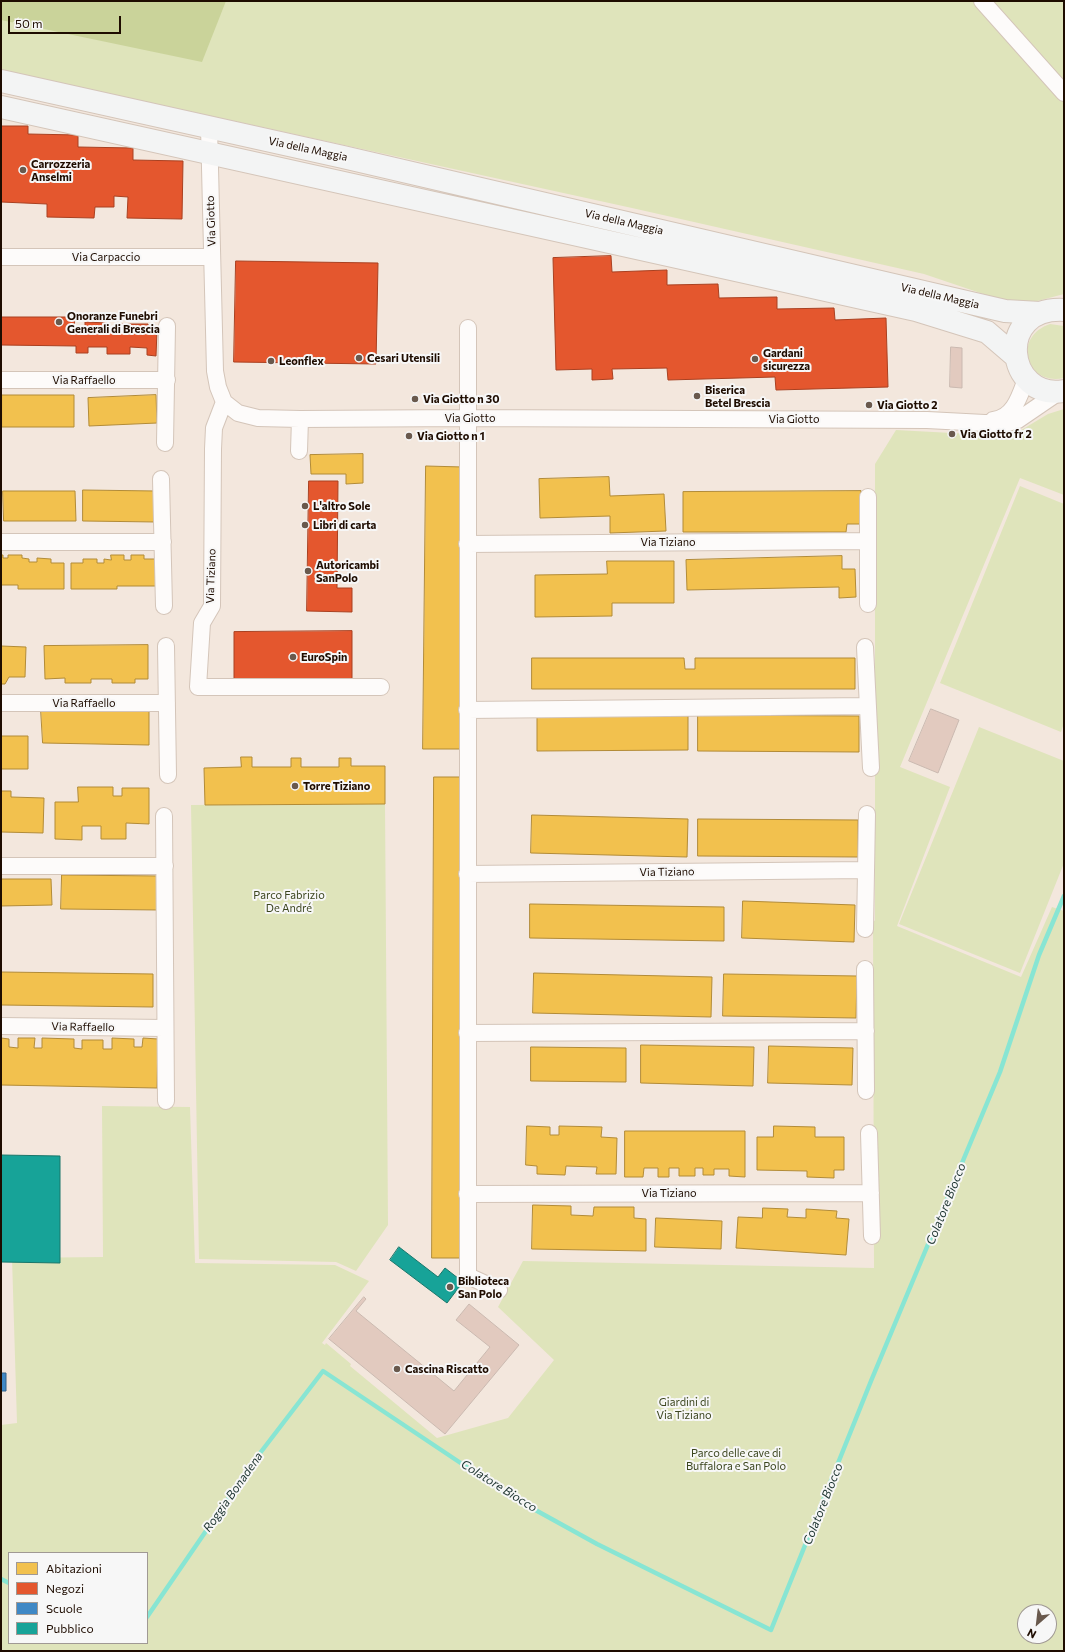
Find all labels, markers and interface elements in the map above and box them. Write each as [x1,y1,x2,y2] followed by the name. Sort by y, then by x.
[10,8,123,34] scale bar
[15,16,43,30] text: 50 m
[267,134,349,164] street label: Via della Maggia
[31,157,90,183] place label: Carrozzeria Anselmi
[18,165,28,175] marker: Carrozzeria Anselmi
[204,195,218,247] street label: Via Giotto
[583,207,665,237] street label: Via della Maggia
[72,250,140,264] street label: Via Carpaccio
[899,281,981,311] street label: Via della Maggia
[67,309,160,335] place label: Onoranze Funebri Generali di Brescia
[54,317,64,327] marker: Onoranze Funebri Generali di Brescia
[763,346,810,372] place label: Gardani sicurezza
[367,351,440,365] place label: Cesari Utensili
[354,353,364,363] marker: Cesari Utensili
[279,354,324,368] place label: Leonflex
[750,354,760,364] marker: Gardani sicurezza
[266,356,276,366] marker: Leonflex
[52,373,116,387] street label: Via Raffaello
[705,383,770,409] place label: Biserica Betel Brescia
[692,391,702,401] marker: Biserica Betel Brescia
[423,392,499,406] place label: Via Giotto n 30
[410,394,420,404] marker: Via Giotto n 30
[877,398,938,412] place label: Via Giotto 2
[864,400,874,410] marker: Via Giotto 2
[444,411,496,425] street label: Via Giotto
[768,412,820,426] street label: Via Giotto
[960,427,1032,441] place label: Via Giotto fr 2
[417,429,485,443] place label: Via Giotto n 1
[947,429,957,439] marker: Via Giotto fr 2
[404,431,414,441] marker: Via Giotto n 1
[313,499,370,513] place label: L'altro Sole
[300,501,310,511] marker: L'altro Sole
[313,518,376,532] place label: Libri di carta
[300,520,310,530] marker: Libri di carta
[640,535,696,549] street label: Via Tiziano
[203,548,219,604] street label: Via Tiziano
[316,558,379,584] place label: Autoricambi SanPolo
[303,566,313,576] marker: Autoricambi SanPolo
[301,650,347,664] place label: EuroSpin
[288,652,298,662] marker: EuroSpin
[52,696,116,710] street label: Via Raffaello
[303,779,370,793] place label: Torre Tiziano
[290,781,300,791] marker: Torre Tiziano
[639,865,695,879] street label: Via Tiziano
[253,888,325,914] park label: Parco Fabrizio De André
[51,1020,115,1034] street label: Via Raffaello
[923,1161,969,1247] water label: Colatore Biocco
[641,1186,697,1200] street label: Via Tiziano
[458,1274,509,1300] place label: Biblioteca San Polo
[445,1282,455,1292] marker: Biblioteca San Polo
[405,1362,489,1376] place label: Cascina Riscatto
[392,1364,402,1374] marker: Cascina Riscatto
[656,1395,712,1421] park label: Giardini di Via Tiziano
[686,1446,786,1472] park label: Parco delle cave di Buffalora e San Polo
[200,1449,266,1535] water label: Roggia Bonadena
[458,1457,540,1515] water label: Colatore Biocco
[800,1461,846,1547] water label: Colatore Biocco
[8,1552,148,1644] legend
[46,1561,102,1575] text: Abitazioni
[46,1581,84,1595] text: Negozi
[46,1601,82,1615] text: Scuole
[1017,1604,1057,1644] north arrow
[46,1621,94,1635] text: Pubblico
[1025,1626,1038,1642] text: N

